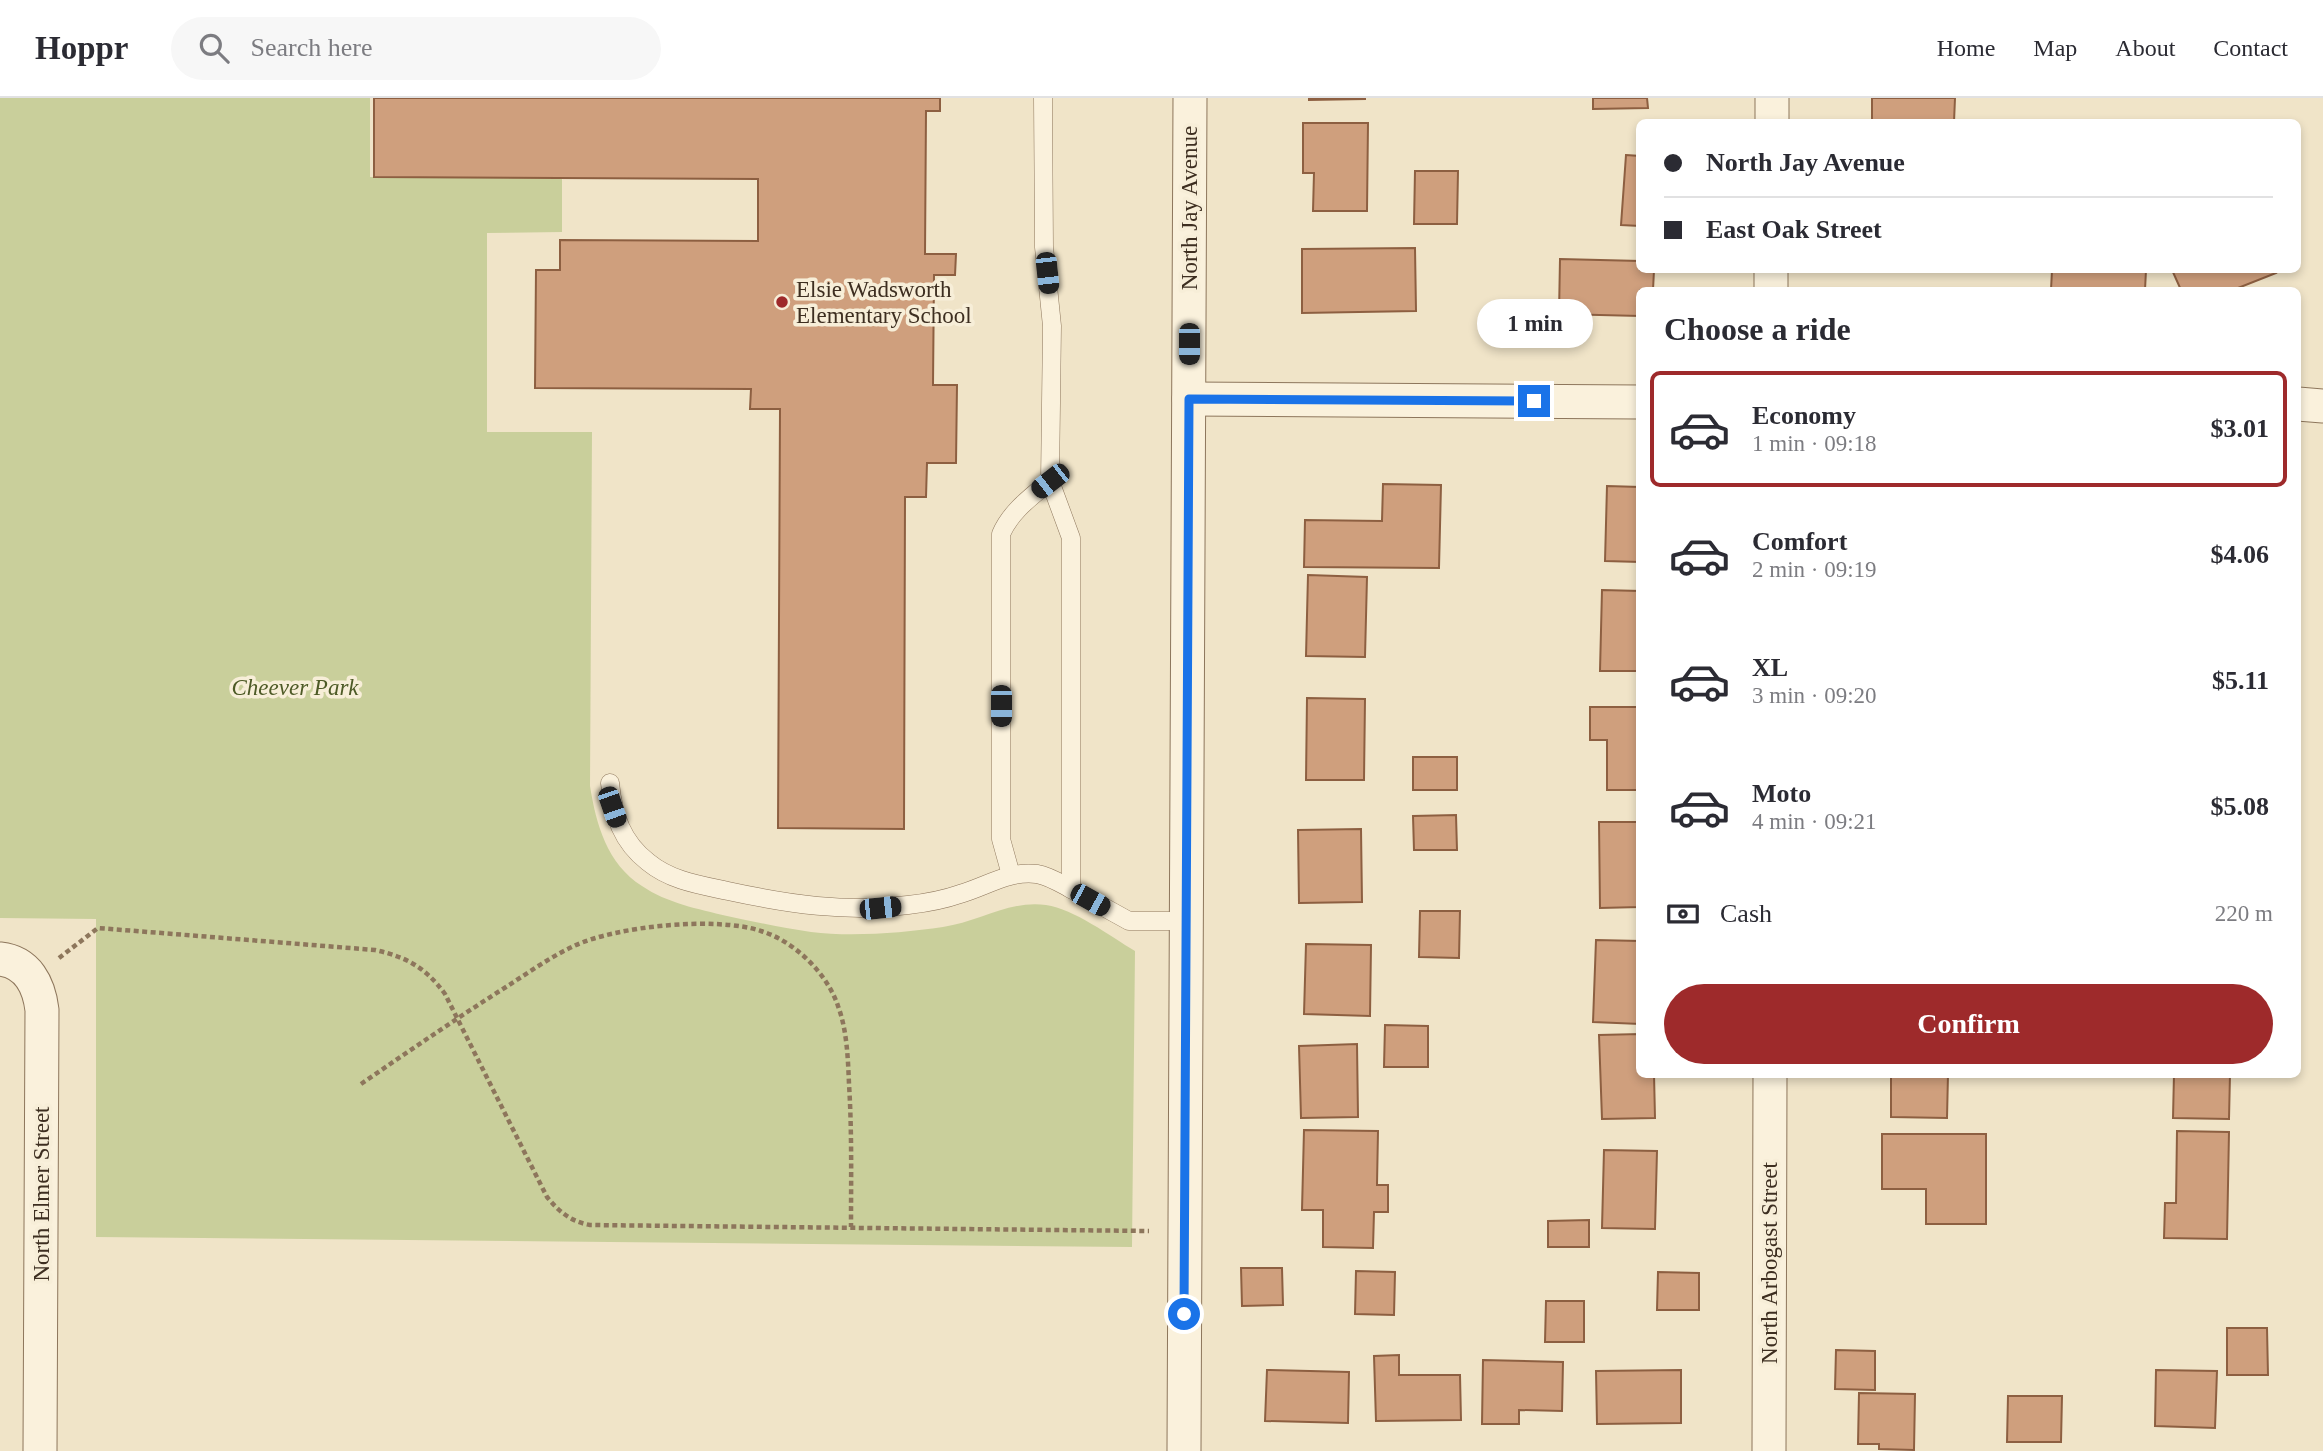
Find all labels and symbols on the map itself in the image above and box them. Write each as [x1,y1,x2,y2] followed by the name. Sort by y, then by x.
[1177,126,1202,290] street label: North Jay Avenue
[1035,251,1060,295] car
[796,277,972,328] place label: Elsie Wadsworth Elementary School
[774,294,790,310] marker: Elsie Wadsworth Elementary School
[1476,300,1592,348] callout: 1 min
[1179,323,1200,365] car
[1518,385,1550,417] route end
[1027,460,1074,502] car
[231,675,359,700] park label: Cheever Park
[991,685,1012,727] car
[596,784,629,830] car
[1067,881,1114,919] car
[859,895,902,921] car
[29,1106,54,1282] street label: North Elmer Street
[1757,1161,1782,1364] street label: North Arbogast Street
[1168,1298,1200,1330] route start

